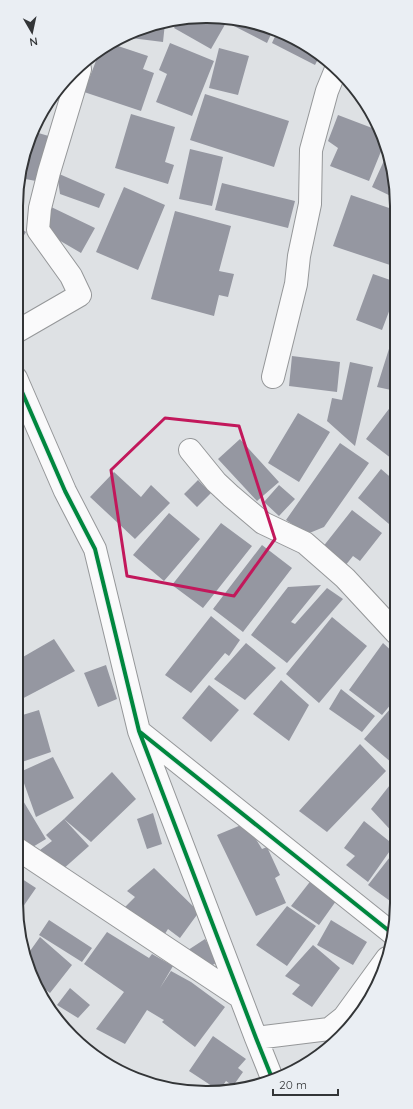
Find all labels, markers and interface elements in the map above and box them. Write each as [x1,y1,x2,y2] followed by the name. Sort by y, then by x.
[12,12,52,52] north arrow
[28,34,39,49] text: N
[273,1071,338,1097] scale bar
[279,1077,307,1092] text: 20 m

